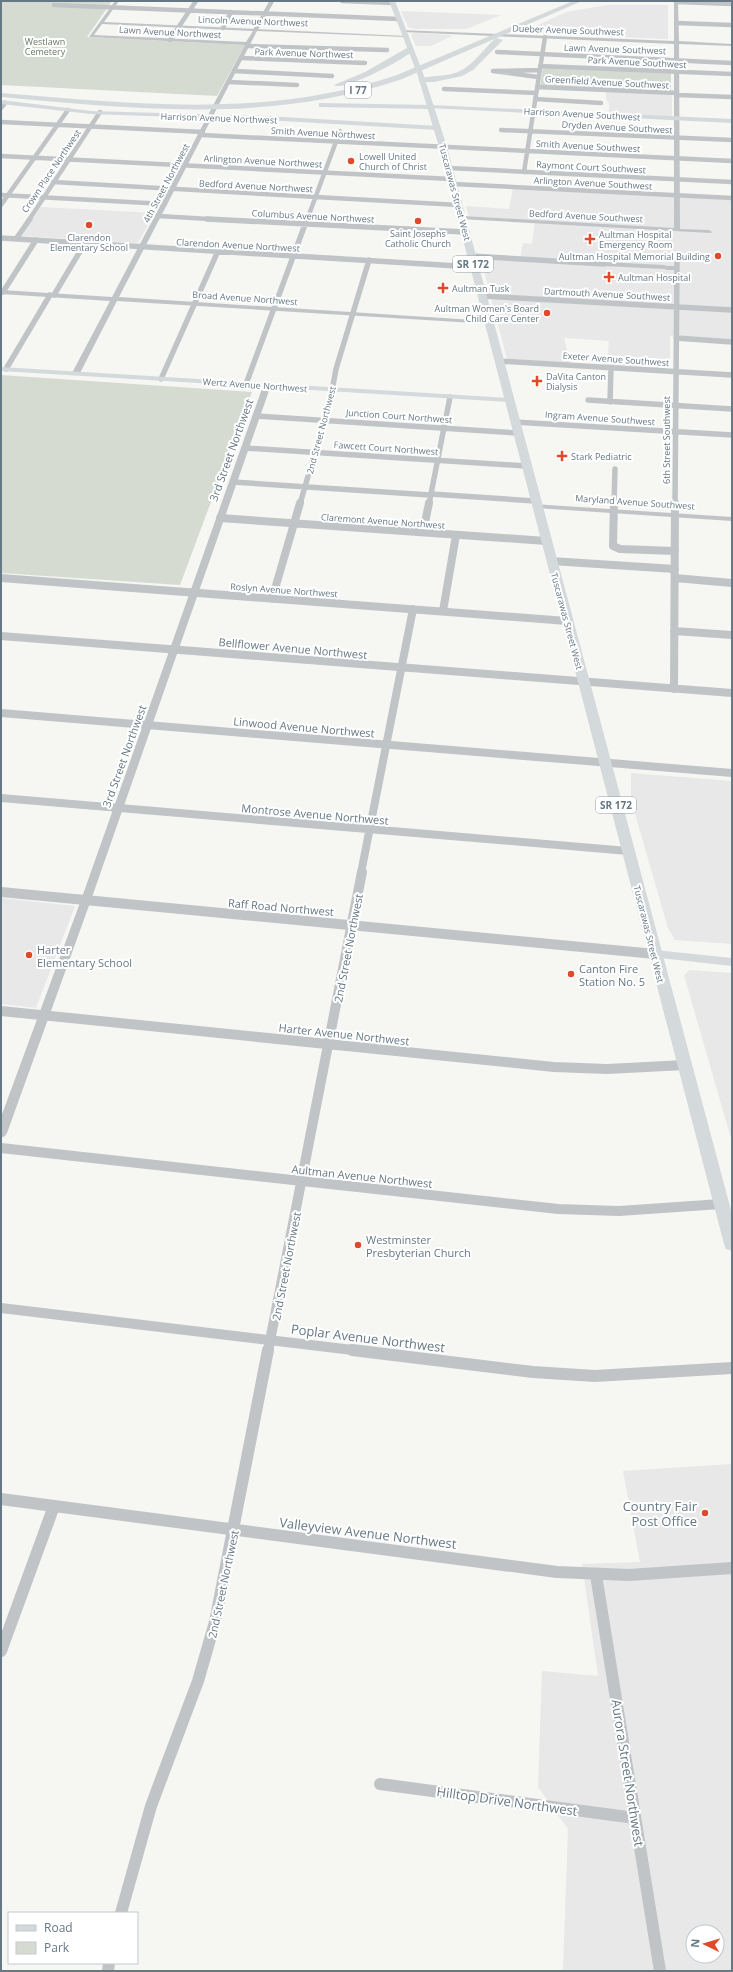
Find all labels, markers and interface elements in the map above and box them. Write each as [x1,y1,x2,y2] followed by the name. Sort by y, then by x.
[198,13,308,29] street label: Lincoln Avenue Northwest
[512,22,624,38] street label: Dueber Avenue Southwest
[119,23,221,41] street label: Lawn Avenue Northwest
[25,35,66,58] park label: Westlawn Cemetery
[564,41,666,57] street label: Lawn Avenue Southwest
[254,45,354,61] street label: Park Avenue Northwest
[587,53,687,71] street label: Park Avenue Southwest
[545,72,669,92] street label: Greenfield Avenue Southwest
[345,82,371,98] road number: I 77
[523,104,641,124] street label: Harrison Avenue Southwest
[160,109,278,127] street label: Harrison Avenue Northwest
[561,118,673,136] street label: Dryden Avenue Southwest
[271,124,375,142] street label: Smith Avenue Northwest
[18,127,84,215] street label: Crown Place Northwest
[536,137,640,155] street label: Smith Avenue Southwest
[140,141,192,225] street label: 4th Street Northwest
[436,142,474,242] street label: Tuscarawas Street West
[359,150,427,173] place label: Lowell United Church of Christ
[203,151,323,171] street label: Arlington Avenue Northwest
[346,156,356,166] marker: Lowell United Church of Christ
[536,158,646,176] street label: Raymont Court Southwest
[533,173,653,193] street label: Arlington Avenue Southwest
[199,177,313,195] street label: Bedford Avenue Northwest
[251,206,375,226] street label: Columbus Avenue Northwest
[529,207,643,225] street label: Bedford Avenue Southwest
[413,216,423,226] marker: Saint Josephs Catholic Church
[84,220,94,230] marker: Clarendon Elementary School
[385,227,451,250] place label: Saint Josephs Catholic Church
[599,228,672,251] place label: Aultman Hospital Emergency Room
[50,231,128,254] place label: Clarendon Elementary School
[584,233,596,245] marker: Aultman Hospital Emergency Room
[176,235,300,255] street label: Clarendon Avenue Northwest
[559,250,710,263] place label: Aultman Hospital Memorial Building
[713,251,723,261] marker: Aultman Hospital Memorial Building
[453,256,493,272] road number: SR 172
[603,271,615,283] marker: Aultman Hospital
[618,271,690,284] place label: Aultman Hospital
[437,282,449,294] marker: Aultman Tusk
[452,282,510,295] place label: Aultman Tusk
[543,284,671,304] street label: Dartmouth Avenue Southwest
[192,288,298,308] street label: Broad Avenue Northwest
[434,302,539,325] place label: Aultman Women's Board Child Care Center
[542,308,552,318] marker: Aultman Women's Board Child Care Center
[562,349,670,369] street label: Exeter Avenue Southwest
[546,370,606,393] place label: DaVita Canton Dialysis
[202,375,308,395] street label: Wertz Avenue Northwest
[531,375,543,387] marker: DaVita Canton Dialysis
[303,385,339,475] street label: 2nd Street Northwest
[660,396,673,484] street label: 6th Street Southwest
[206,397,257,503] street label: 3rd Street Northwest
[344,406,453,426] street label: Junction Court Northwest
[545,408,655,428] street label: Ingram Avenue Southwest
[333,438,439,458] street label: Fawcett Court Northwest
[556,450,568,462] marker: Stark Pediatric
[571,450,632,463] place label: Stark Pediatric
[575,491,695,513] street label: Maryland Avenue Southwest
[321,510,445,532] street label: Claremont Avenue Northwest
[548,571,586,671] street label: Tuscarawas Street West
[230,580,338,600] street label: Roslyn Avenue Northwest
[218,634,368,662] street label: Bellflower Avenue Northwest
[99,703,150,809] street label: 3rd Street Northwest
[233,713,375,741] street label: Linwood Avenue Northwest
[596,797,636,813] road number: SR 172
[241,800,389,828] street label: Montrose Avenue Northwest
[631,884,667,984] street label: Tuscarawas Street West
[330,892,366,1003] street label: 2nd Street Northwest
[227,895,335,919] street label: Raff Road Northwest
[37,942,132,970] place label: Harter Elementary School
[24,950,34,960] marker: Harter Elementary School
[579,961,645,989] place label: Canton Fire Station No. 5
[566,969,576,979] marker: Canton Fire Station No. 5
[278,1020,410,1048] street label: Harter Avenue Northwest
[291,1161,433,1191] street label: Aultman Avenue Northwest
[268,1210,304,1321] street label: 2nd Street Northwest
[366,1232,471,1260] place label: Westminster Presbyterian Church
[353,1240,363,1250] marker: Westminster Presbyterian Church
[290,1320,446,1356] street label: Poplar Avenue Northwest
[623,1497,698,1530] place label: Country Fair Post Office
[700,1508,710,1518] marker: Country Fair Post Office
[278,1513,458,1553] street label: Valleyview Avenue Northwest
[204,1529,242,1639] street label: 2nd Street Northwest
[607,1698,649,1848] street label: Aurora Street Northwest
[435,1782,579,1820] street label: Hilltop Drive Northwest
[8,1912,138,1964] legend
[44,1919,73,1936] text: Road
[685,1924,725,1964] north arrow
[687,1938,702,1948] text: N
[44,1939,70,1956] text: Park

